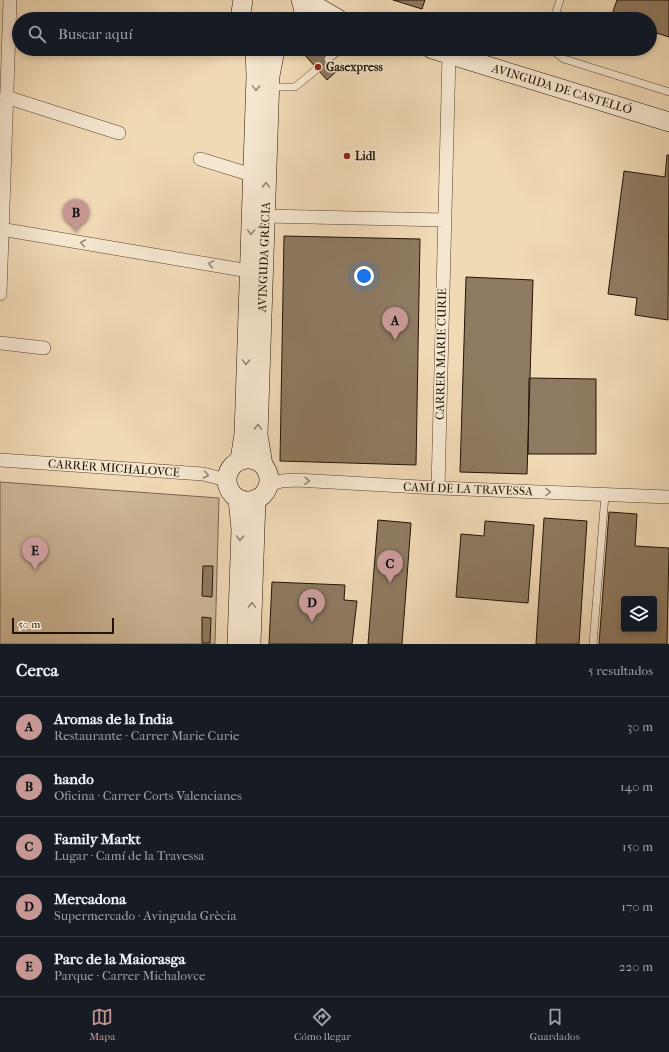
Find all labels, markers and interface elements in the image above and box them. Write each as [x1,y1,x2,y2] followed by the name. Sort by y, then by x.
[12,12,657,56] search box
[26,23,48,45] icon: search
[58,25,133,43] text: Buscar aquí
[326,60,383,75] place label: Gasexpress
[489,60,634,117] street label: AVINGUDA DE CASTELLÓ
[313,62,323,72] marker: Gasexpress
[251,85,260,91] one-way arrow
[355,149,376,163] place label: Lidl
[342,151,352,161] marker: Lidl
[262,182,270,188] one-way arrow
[63,199,89,232] pin: B
[254,201,273,314] street label: AVINGUDA GRÈCIA
[246,229,255,235] one-way arrow
[80,239,86,248] one-way arrow
[208,261,214,269] one-way arrow
[354,266,374,286] your location
[433,288,449,420] street label: CARRER MARIE CURIE
[382,307,408,340] pin: A
[242,359,251,365] one-way arrow
[254,424,262,430] one-way arrow
[48,456,180,480] street label: CARRER MICHALOVCE
[203,471,209,479] one-way arrow
[304,476,310,485] one-way arrow
[403,479,533,498] street label: CAMÍ DE LA TRAVESSA
[545,488,551,497] one-way arrow
[236,535,245,541] one-way arrow
[22,537,48,570] pin: E
[377,550,403,583] pin: C
[299,589,325,622] pin: D
[621,596,657,632] map controls
[621,596,657,632] button: layers
[248,602,256,608] one-way arrow
[12,616,114,635] scale bar
[18,618,40,631] text: 50 m
[16,660,58,680] text: Cerca
[588,663,653,678] text: 5 resultados
[54,710,173,728] text: Aromas de la India
[25,719,33,734] text: A
[627,719,653,734] text: 30 m
[54,728,239,743] text: Restaurante · Carrer Marie Curie
[54,770,94,788] text: hando
[25,779,33,794] text: B
[620,779,653,794] text: 140 m
[54,788,242,803] text: Oficina · Carrer Corts Valencianes
[54,830,141,848] text: Family Markt
[25,839,33,854] text: C
[622,839,653,854] text: 150 m
[54,848,204,863] text: Lugar · Camí de la Travessa
[54,890,126,908] text: Mercadona
[24,899,34,914] text: D
[621,899,653,914] text: 170 m
[54,908,236,923] text: Supermercado · Avinguda Grècia
[54,950,185,968] text: Parc de la Maiorasga
[25,959,33,974] text: E
[619,959,653,974] text: 220 m
[54,968,205,983] text: Parque · Carrer Michalovce
[89,1006,115,1043] tab: Mapa
[294,1006,351,1043] tab: Cómo llegar
[529,1006,580,1043] tab: Guardados

